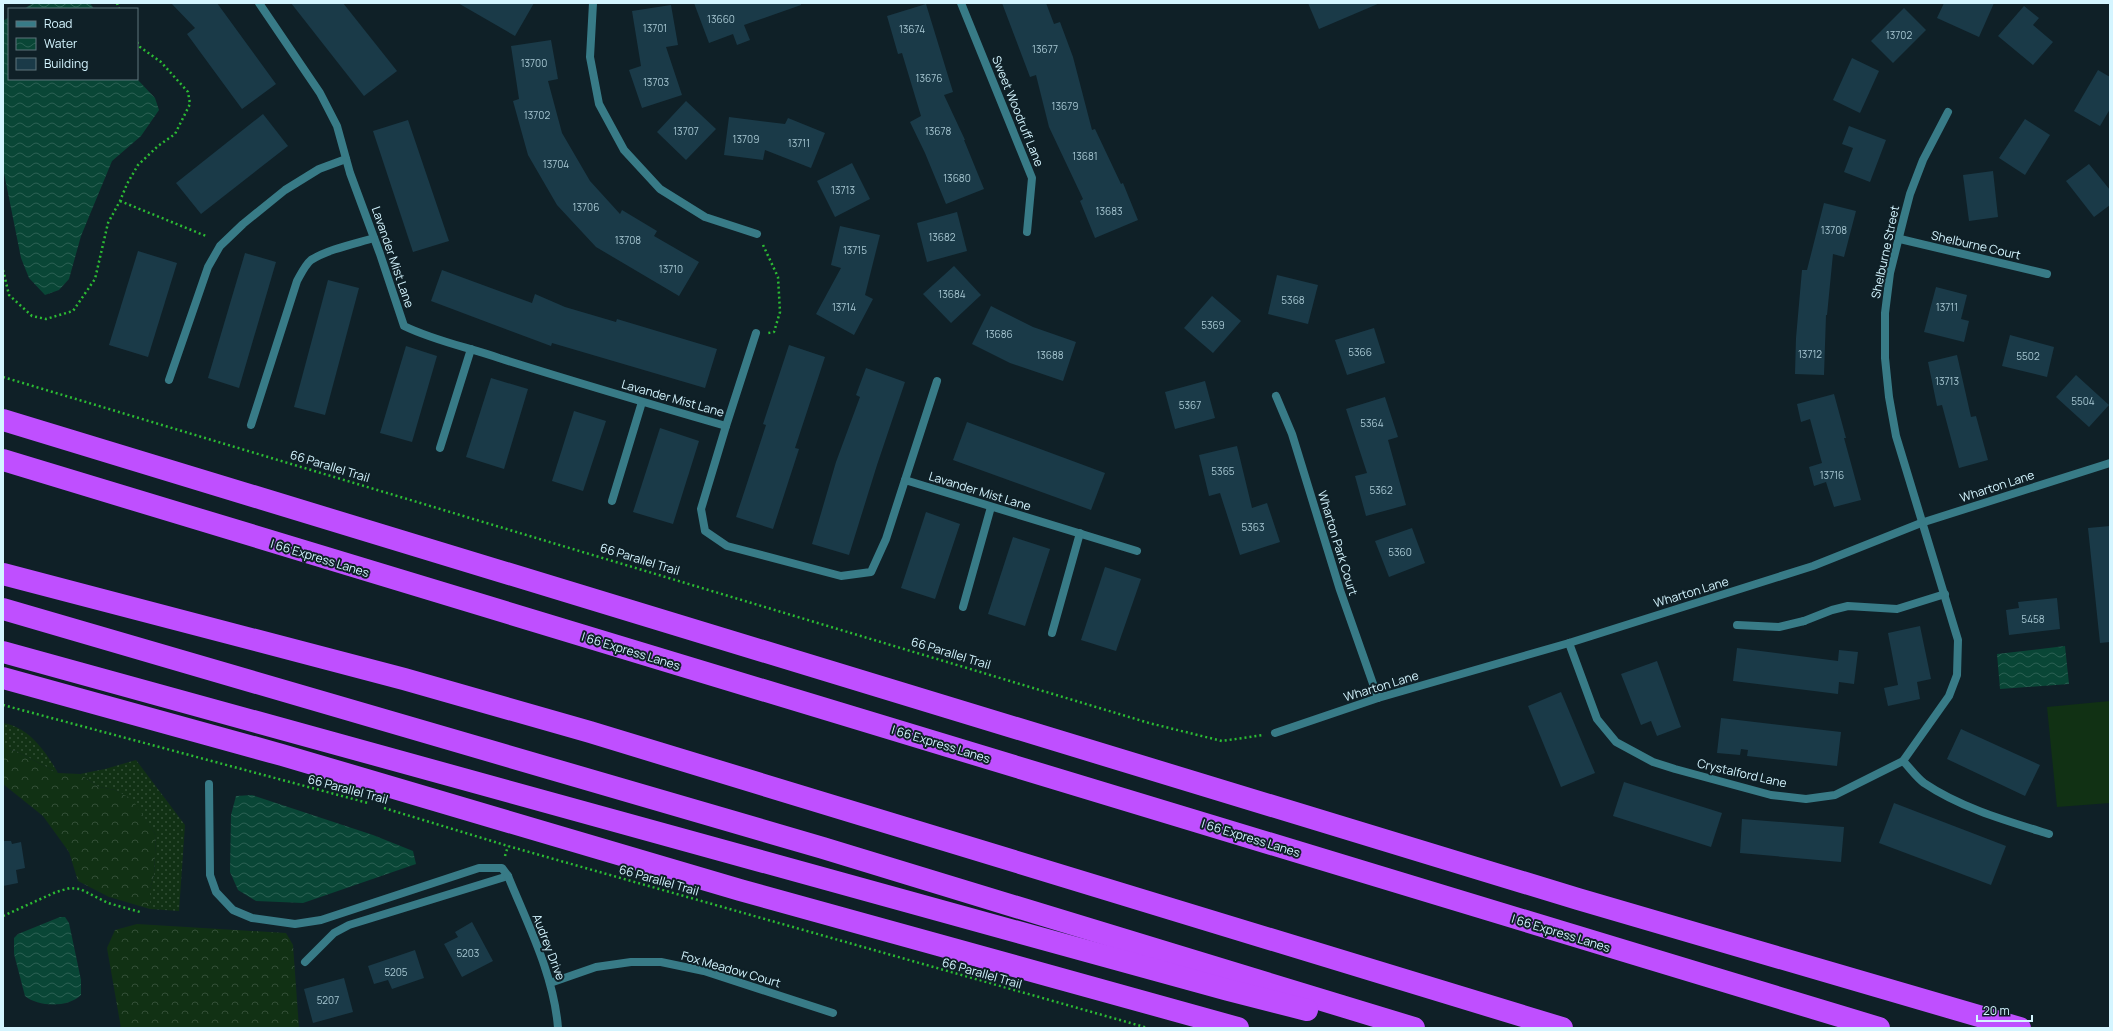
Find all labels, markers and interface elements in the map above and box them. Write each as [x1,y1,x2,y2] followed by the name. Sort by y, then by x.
[8,8,138,80] legend
[707,12,735,26] house number: 13660
[44,15,72,32] text: Road
[643,21,667,35] house number: 13701
[899,22,925,36] house number: 13674
[1886,28,1912,42] house number: 13702
[44,35,78,52] text: Water
[1032,42,1058,56] house number: 13677
[988,53,1048,169] street label: Sweet Woodruff Lane
[44,55,88,72] text: Building
[521,56,547,70] house number: 13700
[916,71,942,85] house number: 13676
[643,75,669,89] house number: 13703
[1052,99,1078,113] house number: 13679
[524,108,550,122] house number: 13702
[673,124,699,138] house number: 13707
[925,124,951,138] house number: 13678
[733,132,759,146] house number: 13709
[788,136,810,150] house number: 13711
[1072,149,1098,163] house number: 13681
[543,157,569,171] house number: 13704
[943,171,971,185] house number: 13680
[831,183,855,197] house number: 13713
[573,200,599,214] house number: 13706
[368,204,418,310] street label: Lavander Mist Lane
[1096,204,1122,218] house number: 13683
[1867,204,1903,300] street label: Shelburne Street
[1821,223,1847,237] house number: 13708
[1930,226,2023,264] street label: Shelburne Court
[928,230,956,244] house number: 13682
[615,233,641,247] house number: 13708
[843,243,867,257] house number: 13715
[659,262,683,276] house number: 13710
[938,287,966,301] house number: 13684
[1281,293,1305,307] house number: 5368
[832,300,856,314] house number: 13714
[1936,300,1958,314] house number: 13711
[1201,318,1225,332] house number: 5369
[985,327,1013,341] house number: 13686
[1348,345,1372,359] house number: 5366
[1798,347,1822,361] house number: 13712
[1036,348,1064,362] house number: 13688
[2016,349,2040,363] house number: 5502
[1935,374,1959,388] house number: 13713
[620,375,726,421] street label: Lavander Mist Lane
[2071,394,2095,408] house number: 5504
[1179,398,1201,412] house number: 5367
[1360,416,1384,430] house number: 5364
[288,446,372,486] street label: 66 Parallel Trail
[1211,464,1235,478] house number: 5365
[1958,466,2036,506] street label: Wharton Lane
[927,467,1033,515] street label: Lavander Mist Lane
[1820,468,1844,482] house number: 13716
[1369,483,1393,497] house number: 5362
[1314,488,1362,598] street label: Wharton Park Court
[1241,520,1265,534] house number: 5363
[269,535,371,581] street label: I 66 Express Lanes
[598,539,682,579] street label: 66 Parallel Trail
[1388,545,1412,559] house number: 5360
[1651,573,1731,611] street label: Wharton Lane
[2021,612,2045,626] house number: 5458
[580,628,682,674] street label: I 66 Express Lanes
[909,633,993,673] street label: 66 Parallel Trail
[1341,667,1421,705] street label: Wharton Lane
[890,721,992,767] street label: I 66 Express Lanes
[1696,754,1788,792] street label: Crystalford Lane
[306,770,390,808] street label: 66 Parallel Trail
[1200,815,1302,861] street label: I 66 Express Lanes
[617,860,701,900] street label: 66 Parallel Trail
[1510,910,1612,956] street label: I 66 Express Lanes
[529,911,569,983] street label: Audrey Drive
[457,946,479,960] house number: 5203
[679,947,783,991] street label: Fox Meadow Court
[940,953,1024,993] street label: 66 Parallel Trail
[384,965,408,979] house number: 5205
[317,993,339,1007] house number: 5207
[1977,997,2032,1023] scale bar
[1983,1002,2010,1019] text: 20 m

